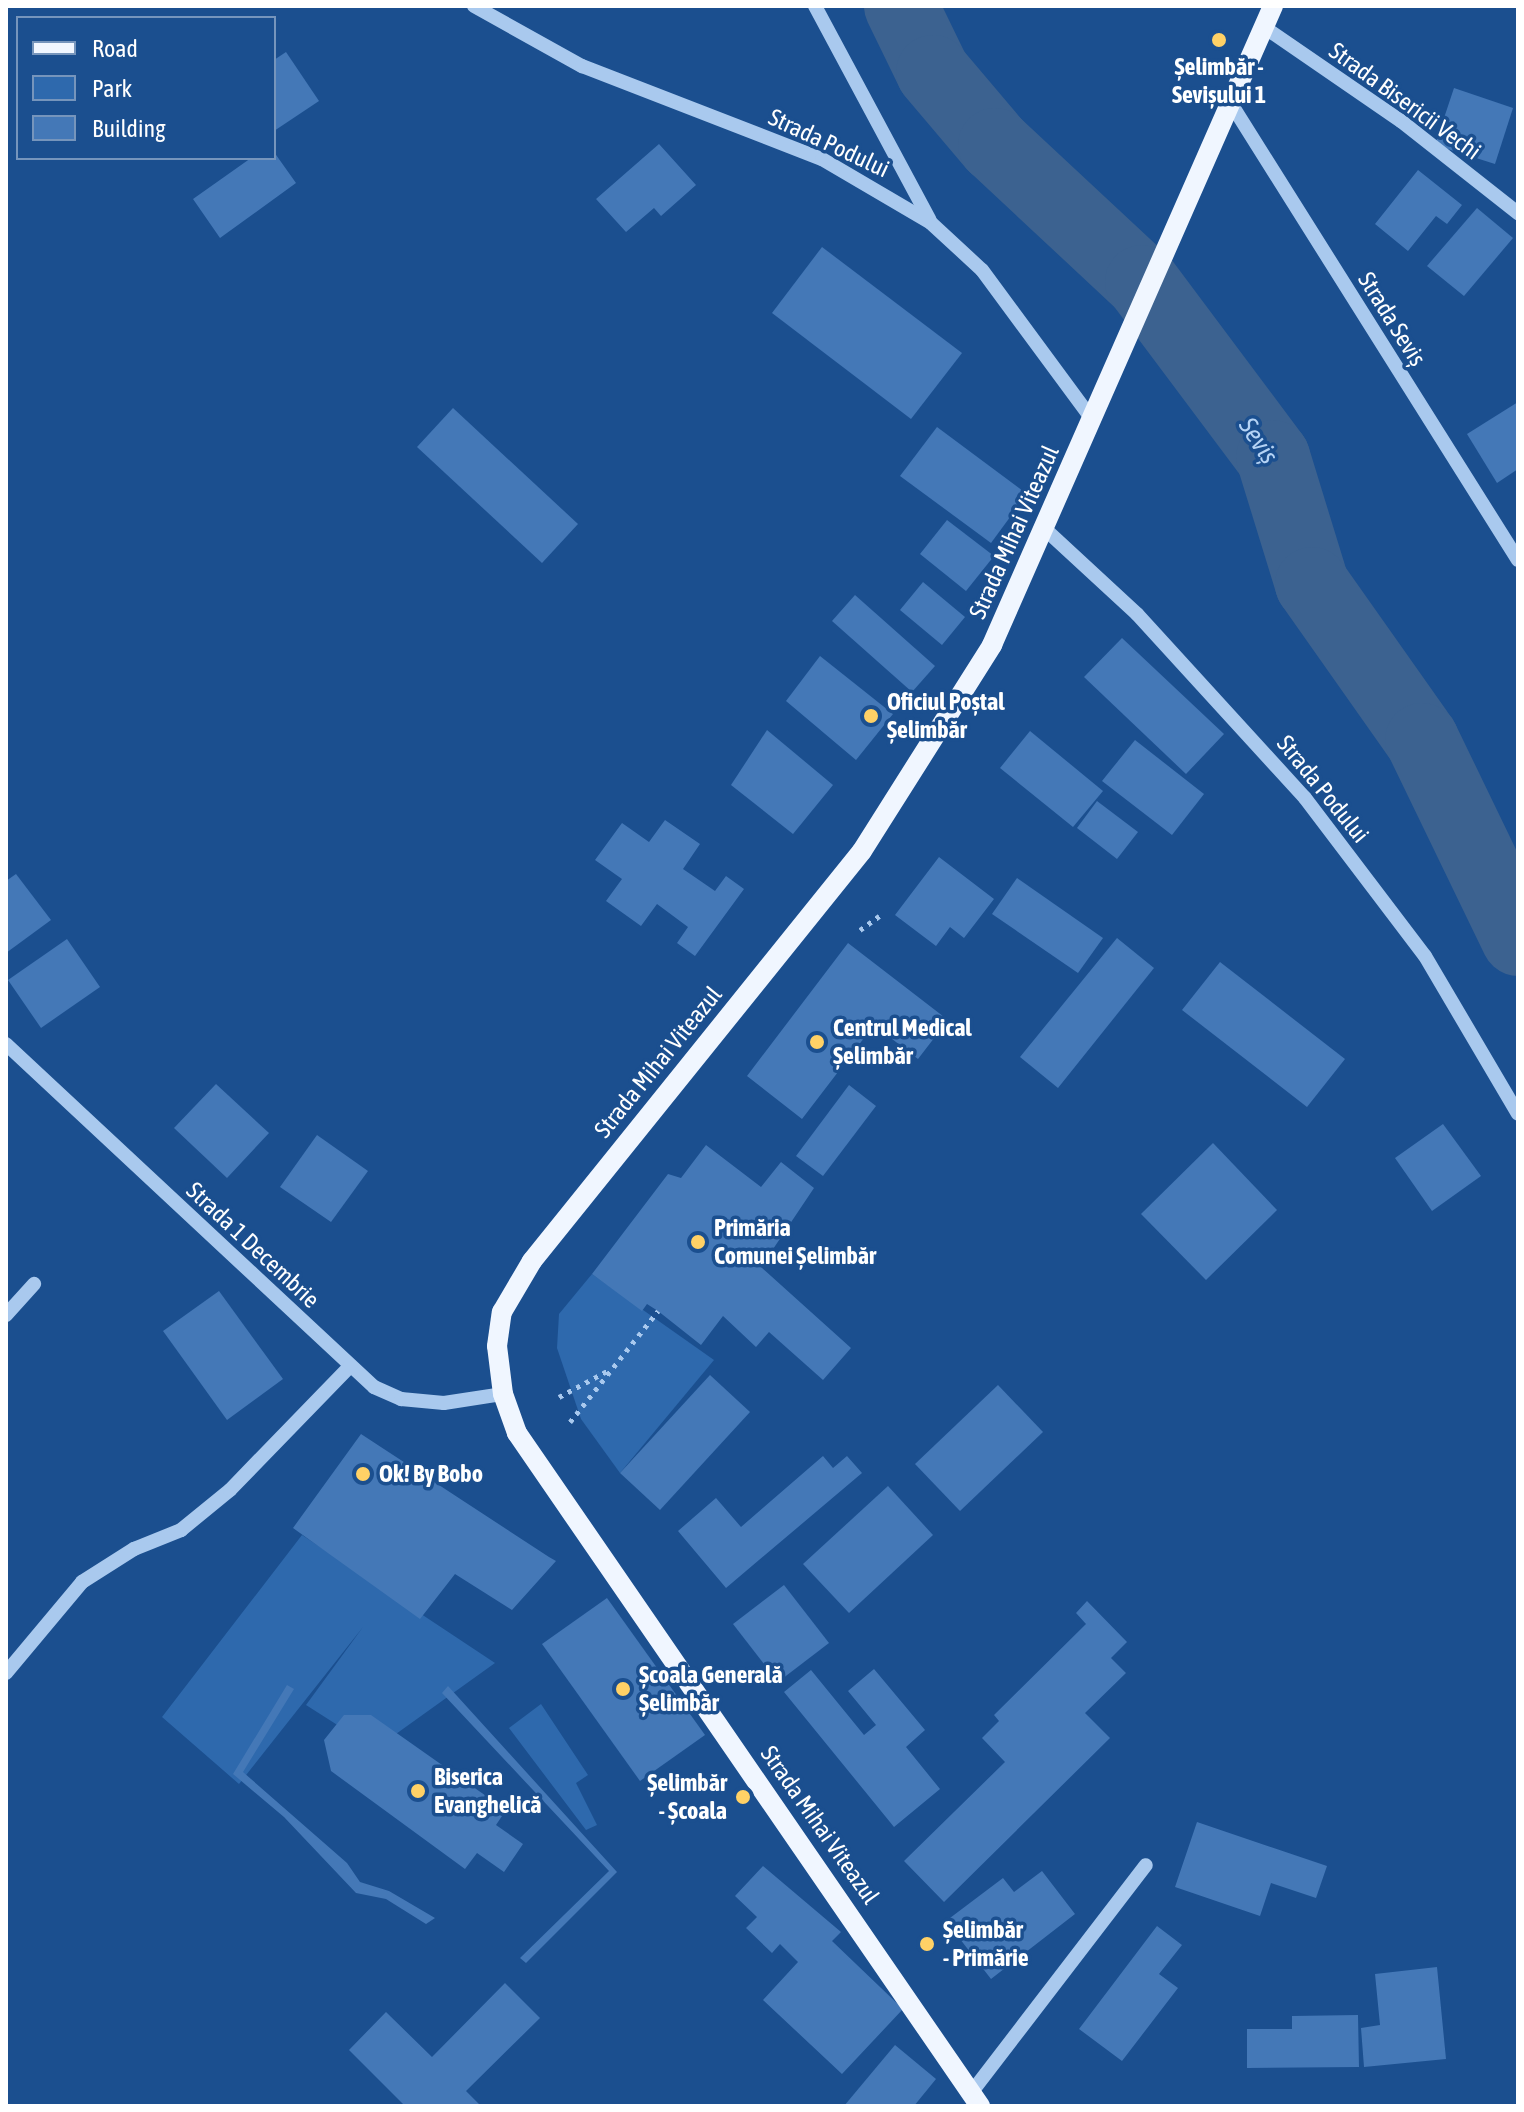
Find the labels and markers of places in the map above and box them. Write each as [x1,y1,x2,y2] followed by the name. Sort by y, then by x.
[1210,31,1228,49] marker: Șelimbăr - Sevișului 1
[1172,53,1266,109] place label: Șelimbăr - Sevișului 1
[887,688,1005,744] place label: Oficiul Poștal Șelimbăr
[862,707,880,725] marker: Oficiul Poștal Șelimbăr
[833,1014,972,1070] place label: Centrul Medical Șelimbăr
[808,1033,826,1051] marker: Centrul Medical Șelimbăr
[714,1214,876,1270] place label: Primăria Comunei Șelimbăr
[689,1233,707,1251] marker: Primăria Comunei Șelimbăr
[379,1460,483,1488] place label: Ok! By Bobo
[354,1465,372,1483] marker: Ok! By Bobo
[639,1661,783,1717] place label: Școala Generală Șelimbăr
[614,1680,632,1698] marker: Școala Generală Șelimbăr
[434,1763,541,1819] place label: Biserica Evanghelică
[647,1769,727,1825] place label: Șelimbăr - Școala
[409,1782,427,1800] marker: Biserica Evanghelică
[734,1788,752,1806] marker: Șelimbăr - Școala
[943,1916,1029,1972] place label: Șelimbăr - Primărie
[918,1935,936,1953] marker: Șelimbăr - Primărie

